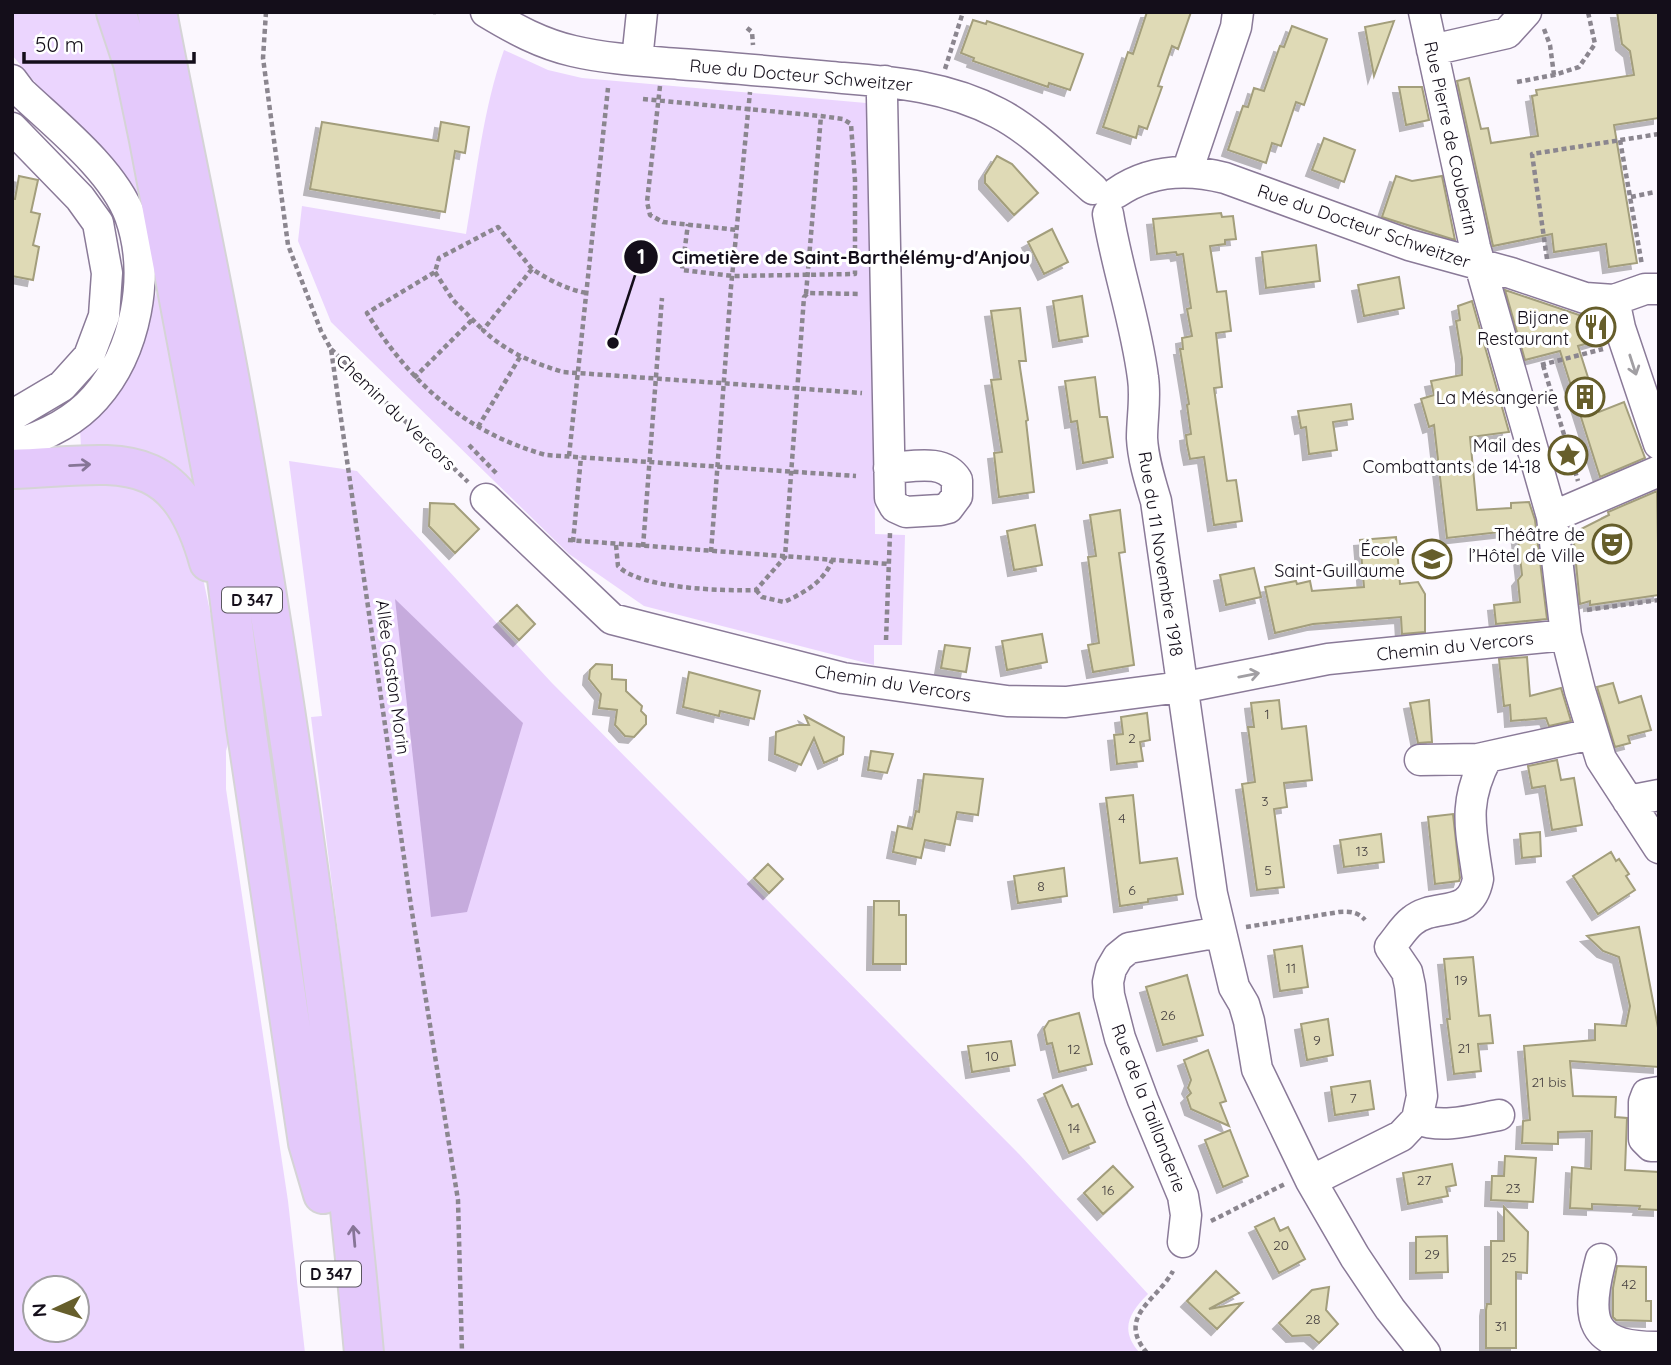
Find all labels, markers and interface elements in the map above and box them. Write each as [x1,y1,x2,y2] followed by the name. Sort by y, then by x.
[24,21,194,65] scale bar
[35,31,84,57] text: 50 m
[1419,39,1483,237] street label: Rue Pierre de Coubertin
[688,54,914,96] street label: Rue du Docteur Schweitzer
[1254,179,1474,273] street label: Rue du Docteur Schweitzer
[623,237,1045,277] callout: Cimetière de Saint-Barthélémy-d'Anjou
[637,243,645,269] text: 1
[672,245,1030,269] text: Cimetière de Saint-Barthélémy-d'Anjou
[1477,306,1569,350] place label: Bijane Restaurant
[1575,306,1617,348] restaurant icon: Bijane Restaurant
[331,349,461,475] street label: Chemin du Vercors
[1628,354,1640,376] one-way arrow
[1564,376,1606,418] building icon: La Mésangerie
[1436,386,1558,409] place label: La Mésangerie
[1362,434,1541,478] place label: Mail des Combattants de 14-18
[1547,434,1589,476] place icon: Mail des Combattants de 14-18
[1133,450,1189,658] street label: Rue du 11 Novembre 1918
[69,459,92,472] one-way arrow
[1468,523,1585,567] place label: Théâtre de l’Hôtel de Ville
[1591,523,1633,565] theatre icon: Théâtre de l’Hôtel de Ville
[1274,538,1405,582] place label: École Saint-Guillaume
[1411,538,1453,580] school or university icon: École Saint-Guillaume
[222,587,282,612] road number: D 347
[371,598,415,756] street label: Allée Gaston Morin
[1375,626,1535,666] street label: Chemin du Vercors
[813,659,973,707] street label: Chemin du Vercors
[1237,667,1260,681] one-way arrow
[1264,705,1270,723] house number: 1
[1128,729,1136,747] house number: 2
[1261,792,1269,810] house number: 3
[1118,809,1126,827] house number: 4
[1356,842,1368,860] house number: 13
[1264,861,1272,879] house number: 5
[1037,877,1045,895] house number: 8
[1128,881,1136,899] house number: 6
[1286,959,1296,977] house number: 11
[1455,971,1468,989] house number: 19
[1160,1006,1176,1024] house number: 26
[1106,1020,1192,1196] street label: Rue de la Taillanderie
[1313,1031,1321,1049] house number: 9
[1458,1039,1470,1057] house number: 21
[1068,1040,1081,1058] house number: 12
[985,1047,999,1065] house number: 10
[1532,1073,1566,1091] house number: 21 bis
[1349,1089,1357,1107] house number: 7
[1068,1119,1080,1137] house number: 14
[1417,1171,1431,1189] house number: 27
[1505,1179,1521,1197] house number: 23
[1102,1181,1115,1199] house number: 16
[347,1225,360,1248] one-way arrow
[1273,1236,1289,1254] house number: 20
[1424,1245,1440,1263] house number: 29
[1501,1248,1517,1266] house number: 25
[301,1262,361,1286] road number: D 347
[21,1274,91,1344] north arrow
[1621,1275,1637,1293] house number: 42
[27,1302,51,1318] text: N
[1305,1310,1321,1328] house number: 28
[1495,1317,1507,1335] house number: 31

